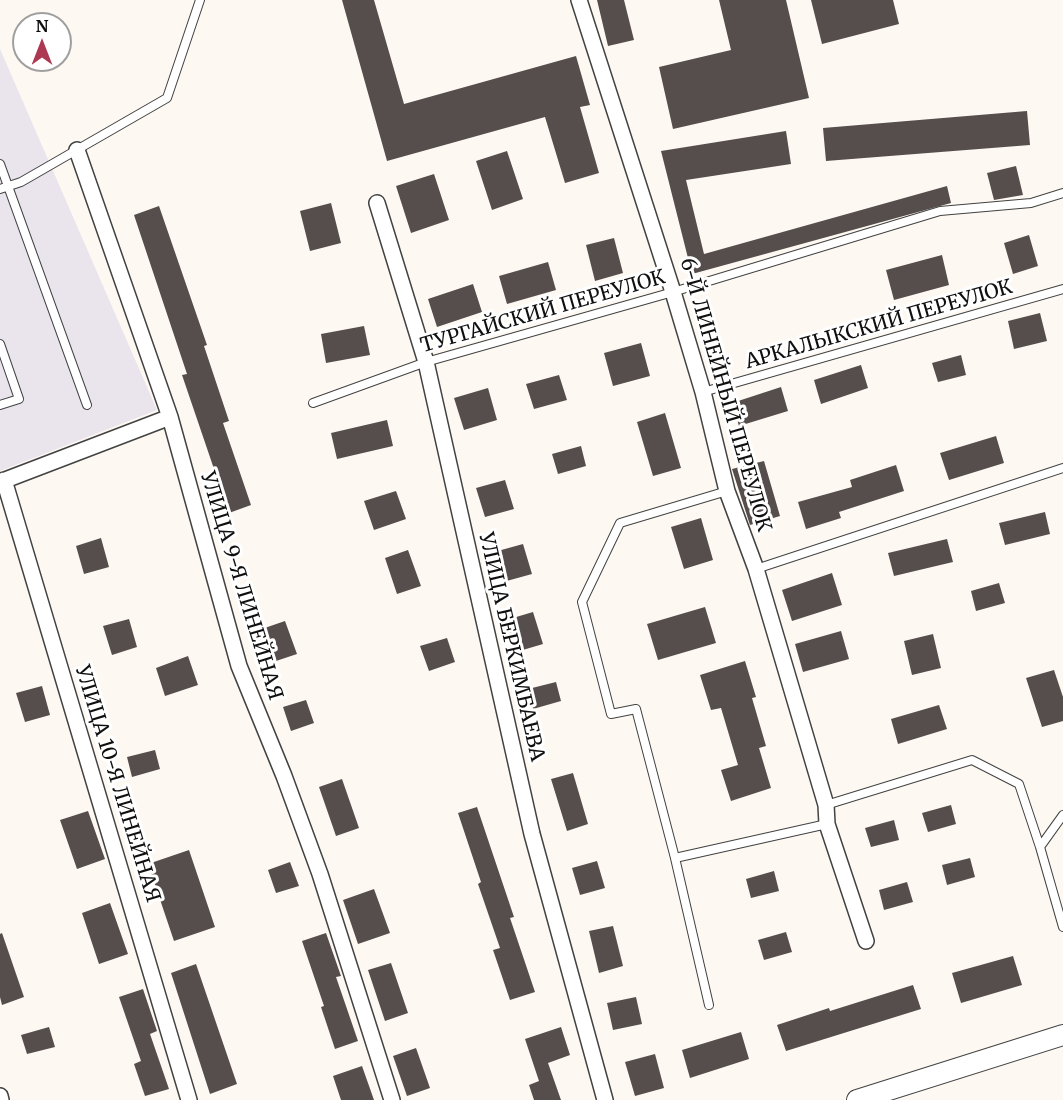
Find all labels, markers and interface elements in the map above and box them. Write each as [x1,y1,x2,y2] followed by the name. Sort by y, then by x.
[12,12,72,72] north arrow
[36,16,48,36] text: N
[674,255,776,535] street label: 6-Й ЛИНЕЙНЫЙ ПЕРЕУЛОК
[418,266,668,358] street label: ТУРГАЙСКИЙ ПЕРЕУЛОК
[743,275,1015,375] street label: АРКАЛЫКСКИЙ ПЕРЕУЛОК
[195,469,287,703] street label: УЛИЦА 9-Я ЛИНЕЙНАЯ
[473,530,549,764] street label: УЛИЦА БЕРКИМБАЕВА
[69,663,165,905] street label: УЛИЦА 10-Я ЛИНЕЙНАЯ

